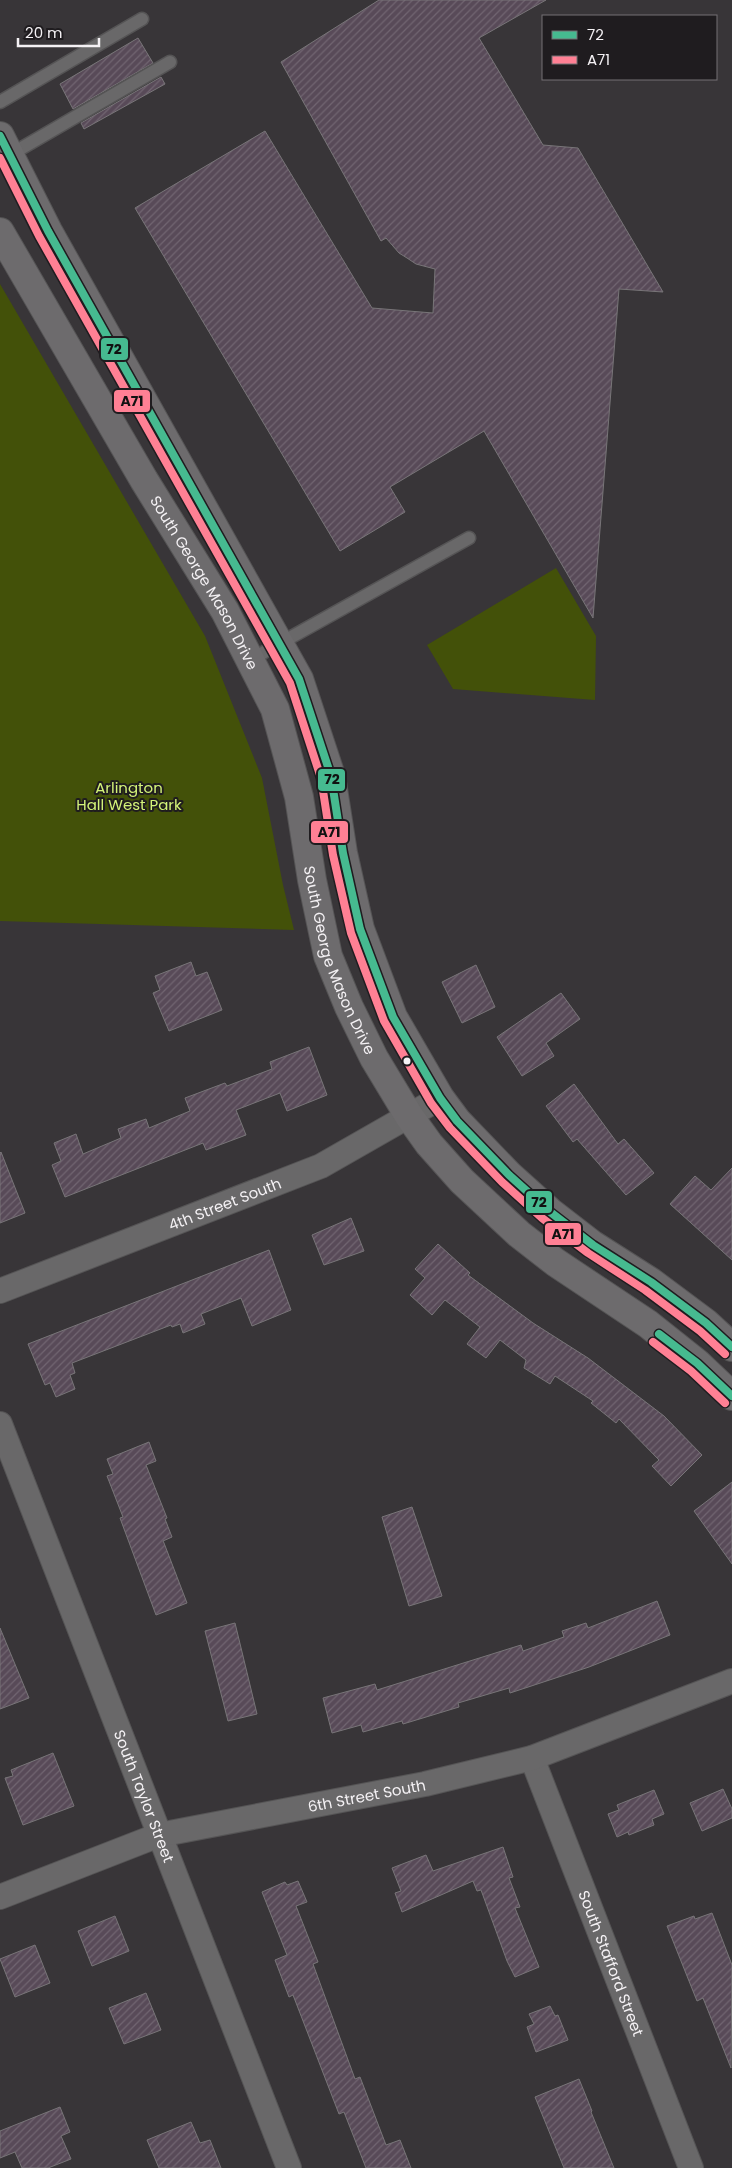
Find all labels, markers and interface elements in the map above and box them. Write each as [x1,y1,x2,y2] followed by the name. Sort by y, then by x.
[18,15,99,47] scale bar
[542,15,717,80] legend
[25,22,63,43] text: 20 m
[587,24,604,45] text: 72
[587,49,610,70] text: A71
[100,337,129,361] line badge: 72
[106,339,122,359] text: 72
[113,389,151,413] line badge: A71
[120,391,144,411] text: A71
[146,491,264,673] street label: South George Mason Drive
[317,768,346,792] line badge: 72
[324,769,340,789] text: 72
[76,777,182,815] park label: Arlington Hall West Park
[310,820,349,844] line badge: A71
[317,822,341,842] text: A71
[299,864,381,1058] street label: South George Mason Drive
[402,1056,412,1066] unlabelled marker
[165,1172,284,1235] street label: 4th Street South
[525,1190,553,1214] line badge: 72
[531,1192,547,1212] text: 72
[544,1222,582,1246] line badge: A71
[551,1224,575,1244] text: A71
[109,1727,180,1865] street label: South Taylor Street
[306,1774,427,1817] street label: 6th Street South
[574,1887,649,2039] street label: South Stafford Street

